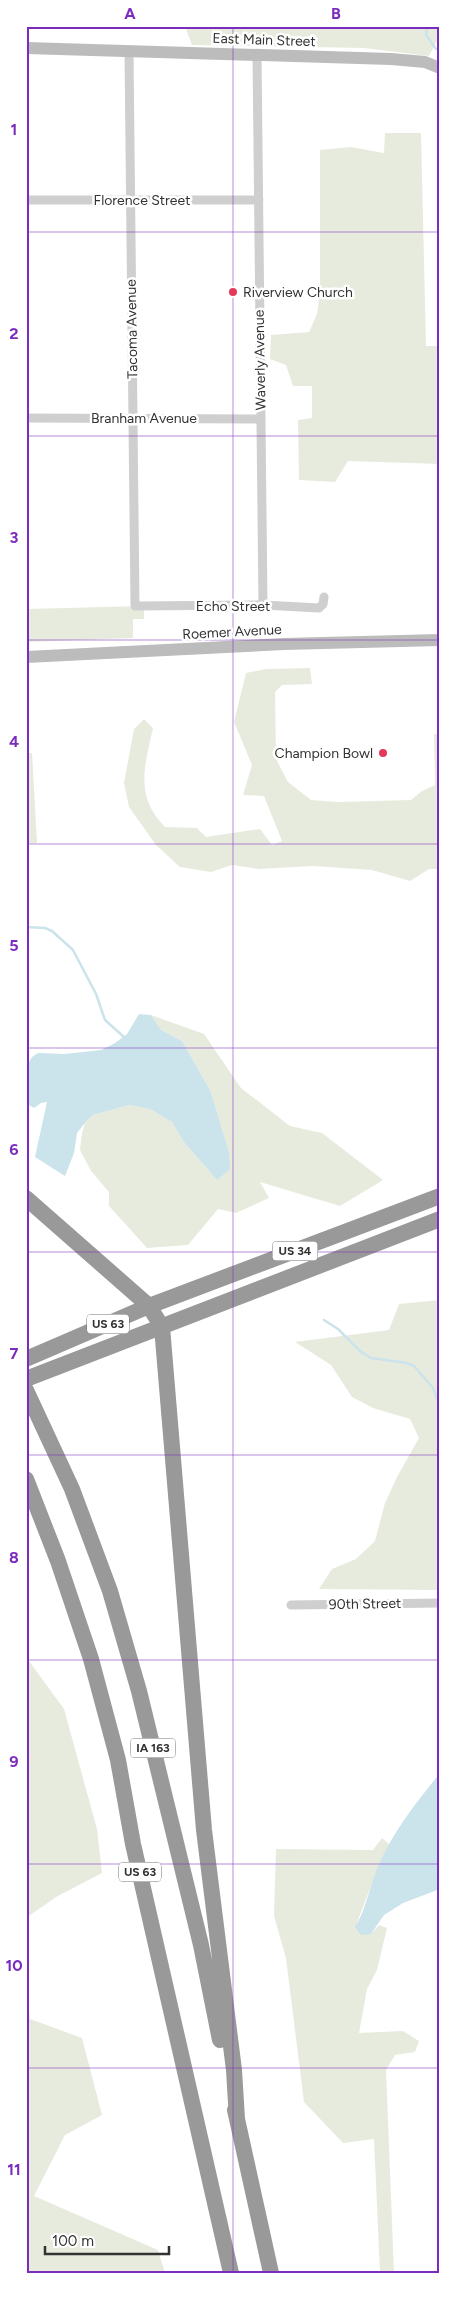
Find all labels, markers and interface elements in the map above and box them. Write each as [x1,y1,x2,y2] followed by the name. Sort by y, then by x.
[124,4,136,23] text: A
[331,4,341,23] text: B
[212,30,316,50] street label: East Main Street
[11,120,17,139] text: 1
[94,192,190,209] street label: Florence Street
[123,279,141,379] street label: Tacoma Avenue
[243,284,353,301] place label: Riverview Church
[227,286,239,298] marker: Riverview Church
[251,309,269,410] street label: Waverly Avenue
[9,324,19,343] text: 2
[91,410,197,427] street label: Branham Avenue
[10,528,19,547] text: 3
[196,598,270,615] street label: Echo Street
[182,621,283,643] street label: Roemer Avenue
[9,732,19,751] text: 4
[275,745,373,762] place label: Champion Bowl
[377,747,389,759] marker: Champion Bowl
[9,936,19,955] text: 5
[9,1140,19,1159] text: 6
[272,1242,318,1260] road number: US 34
[87,1315,129,1334] road number: US 63
[10,1344,19,1363] text: 7
[9,1548,19,1567] text: 8
[329,1595,401,1613] street label: 90th Street
[130,1739,176,1758] road number: IA 163
[9,1752,19,1771] text: 9
[119,1862,161,1881] road number: US 63
[5,1956,23,1975] text: 10
[7,2160,21,2179] text: 11
[45,2224,169,2256] scale bar
[52,2232,94,2250] text: 100 m

